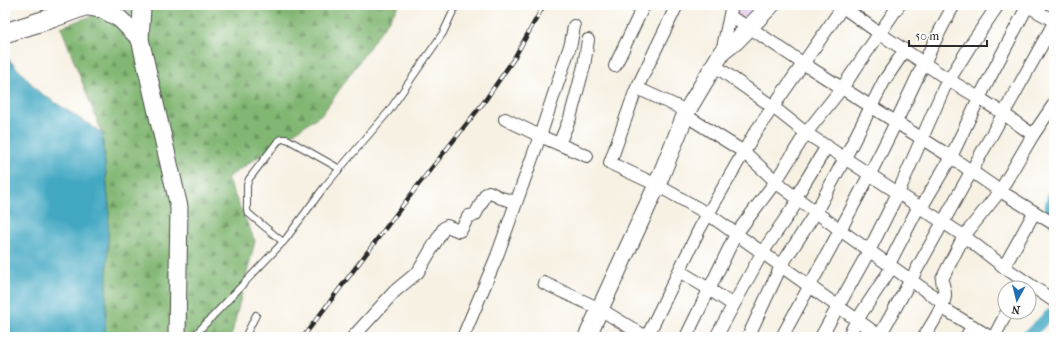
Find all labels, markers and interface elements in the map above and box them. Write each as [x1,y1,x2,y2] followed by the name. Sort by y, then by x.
[909,22,987,48] scale bar
[915,29,939,43] text: 50 m
[997,280,1037,320] north arrow
[1010,302,1021,316] text: N

